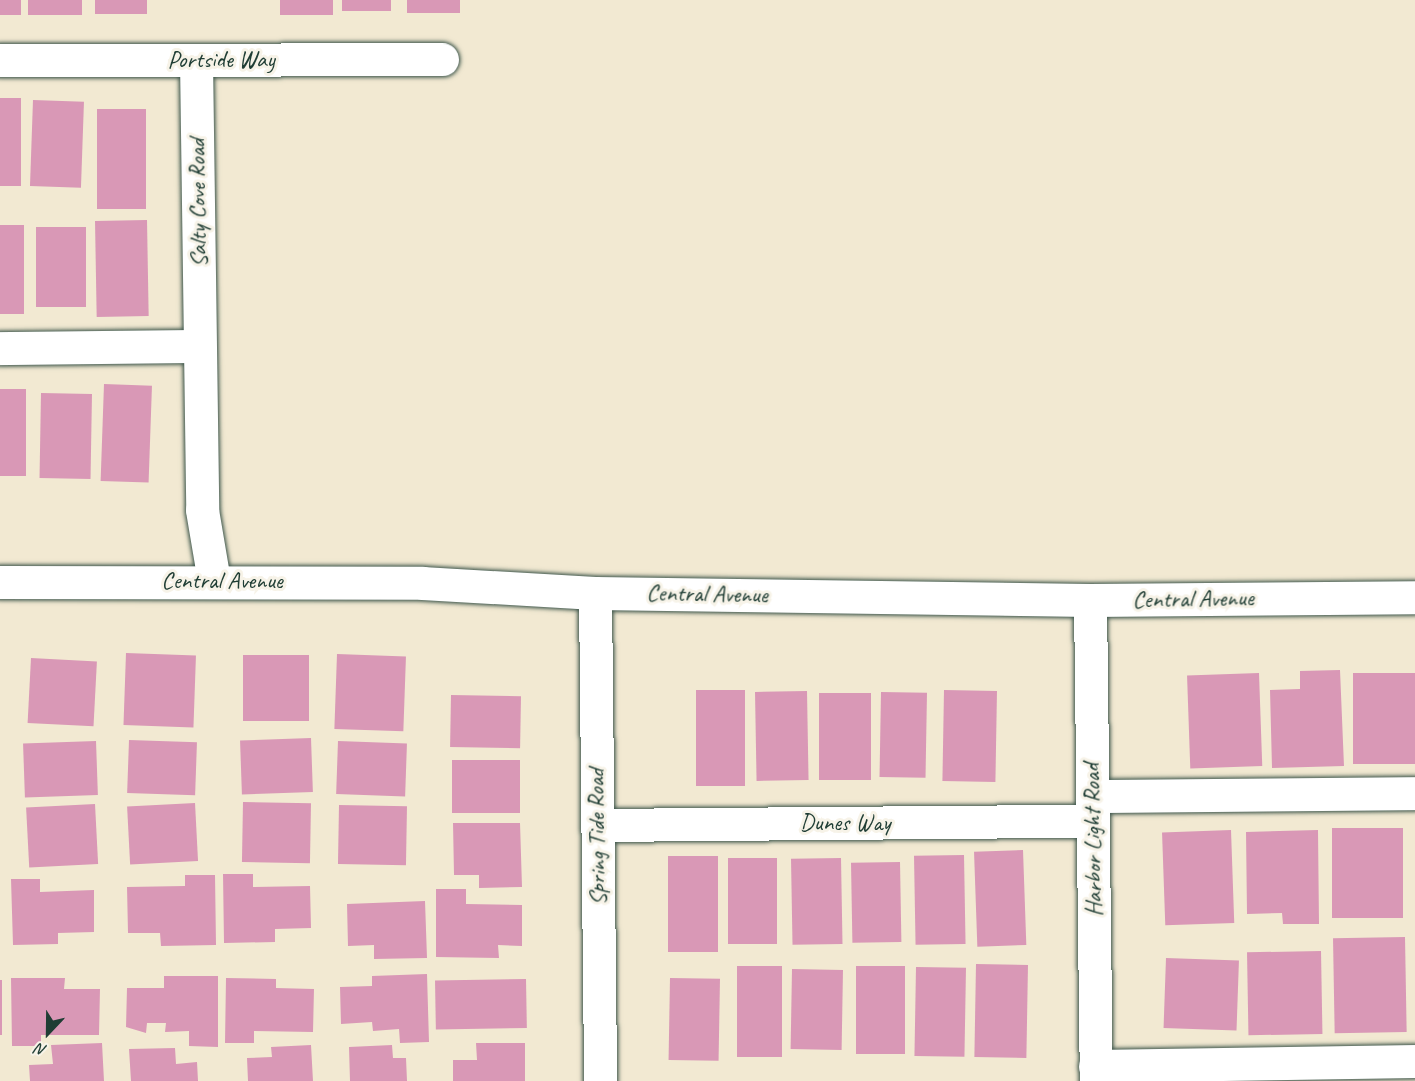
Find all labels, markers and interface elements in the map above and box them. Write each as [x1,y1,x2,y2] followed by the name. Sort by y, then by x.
[168,46,274,74] street label: Portside Way
[182,138,214,268] street label: Salty Cove Road
[161,567,283,595] street label: Central Avenue
[646,579,768,609] street label: Central Avenue
[1132,584,1254,614] street label: Central Avenue
[1077,763,1109,917] street label: Harbor Light Road
[581,768,613,906] street label: Spring Tide Road
[800,809,890,837] street label: Dunes Way
[18,1003,78,1063] north arrow
[33,1039,50,1061] text: N

